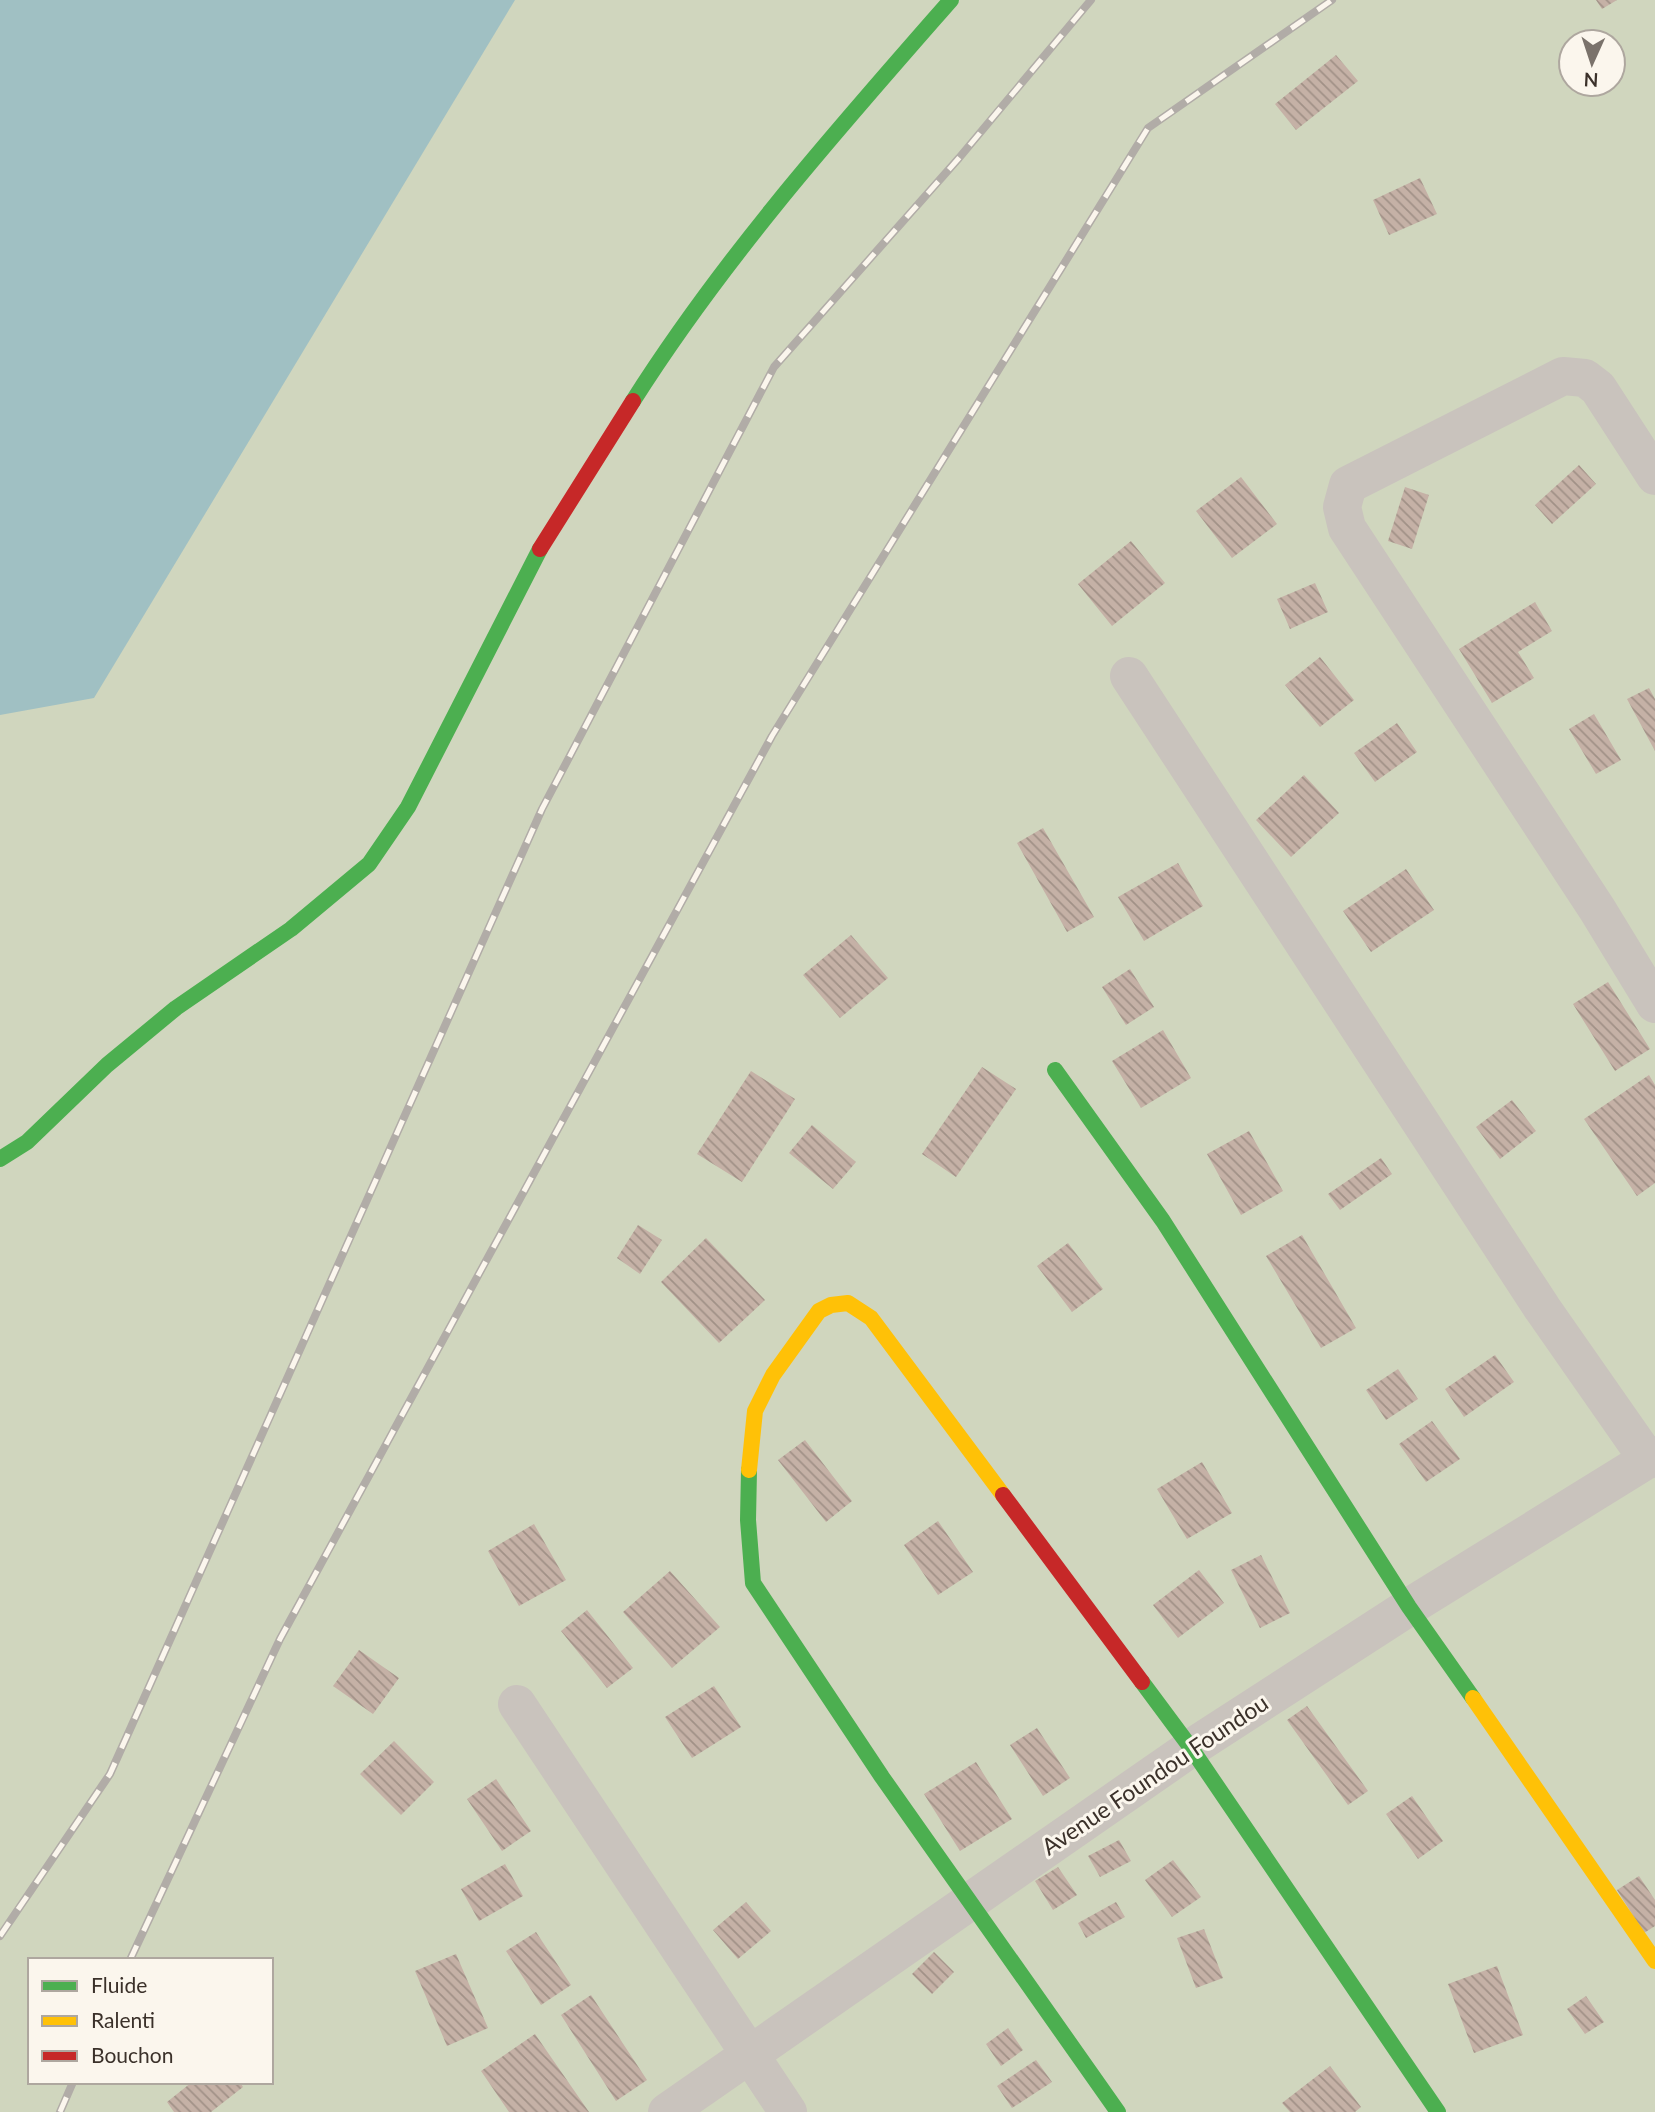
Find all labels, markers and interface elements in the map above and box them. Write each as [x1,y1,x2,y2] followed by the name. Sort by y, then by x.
[1557,28,1627,98] north arrow
[1583,69,1599,92] text: N
[1036,1688,1273,1860] street label: Avenue Foundou Foundou
[28,1958,273,2084] legend
[91,1972,147,1997] text: Fluide
[91,2007,155,2032] text: Ralenti
[91,2042,173,2067] text: Bouchon

